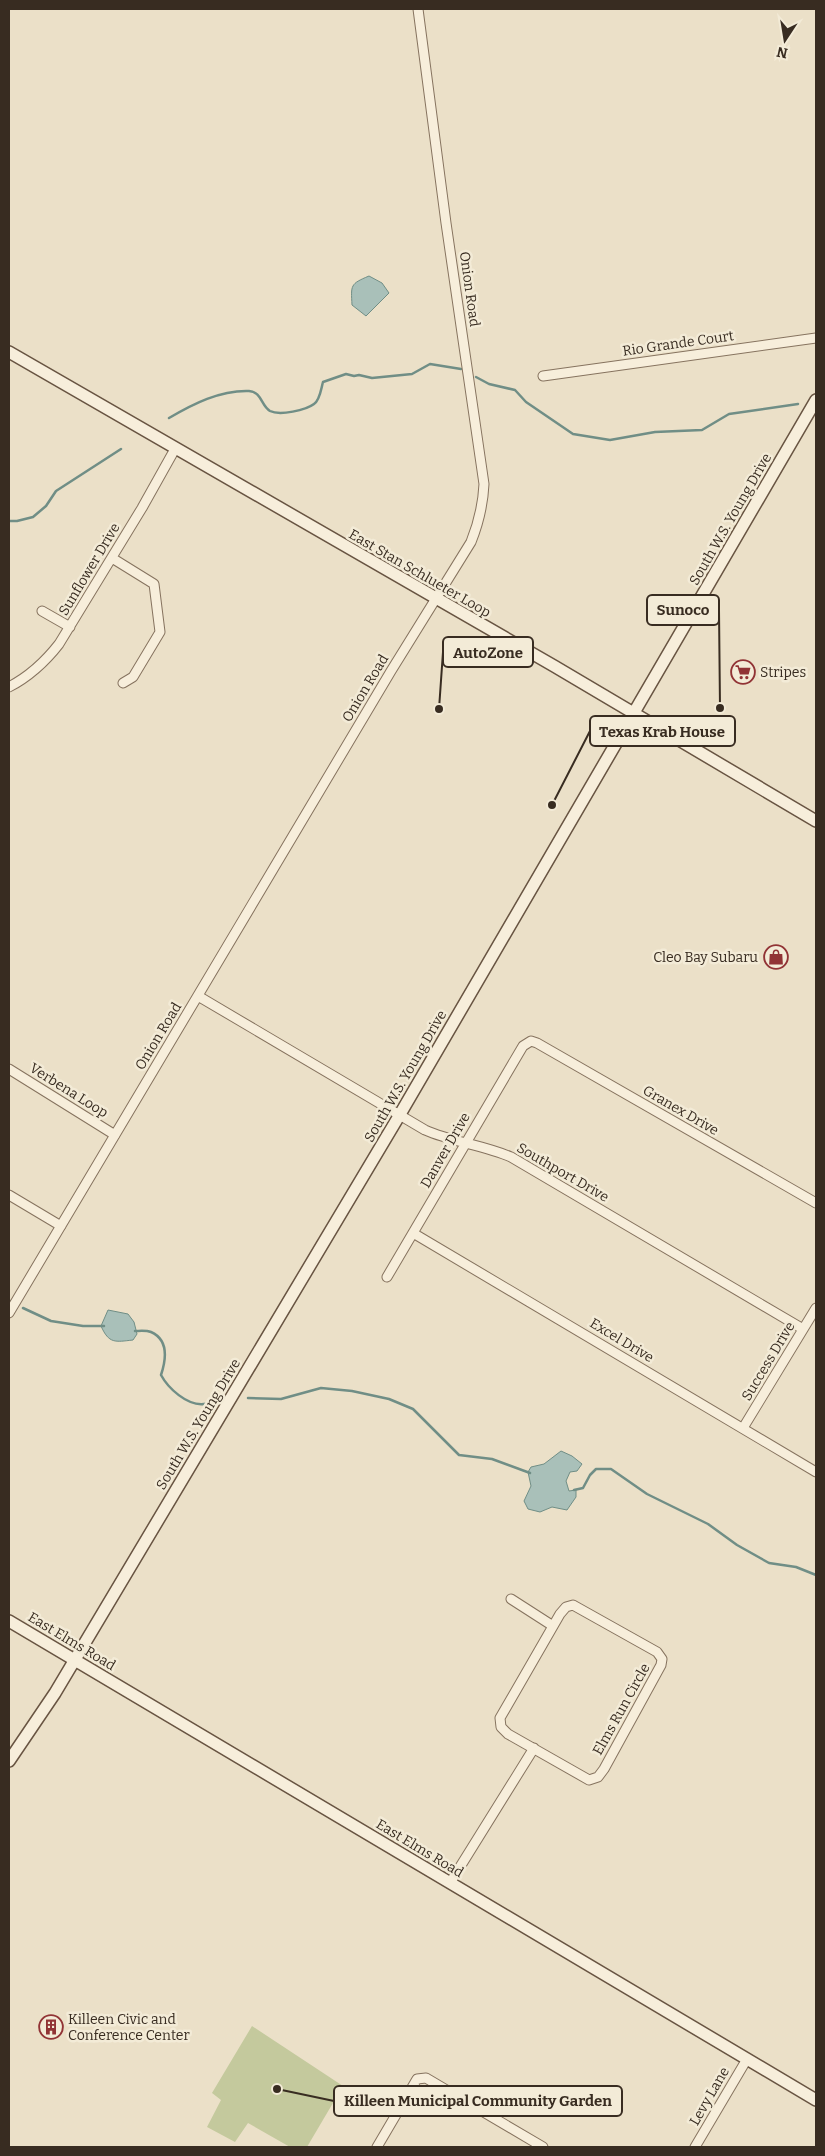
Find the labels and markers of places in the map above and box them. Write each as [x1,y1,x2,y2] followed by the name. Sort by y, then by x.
[647,595,719,625] callout: Sunoco
[443,637,533,667] callout: AutoZone
[730,659,756,685] supermarket icon: Stripes
[760,664,806,681] place label: Stripes
[590,716,735,746] callout: Texas Krab House
[763,944,789,970] shop icon: Cleo Bay Subaru
[653,949,758,966] place label: Cleo Bay Subaru
[68,2011,190,2044] place label: Killeen Civic and Conference Center
[38,2014,64,2040] building icon: Killeen Civic and Conference Center
[334,2086,622,2116] callout: Killeen Municipal Community Garden

